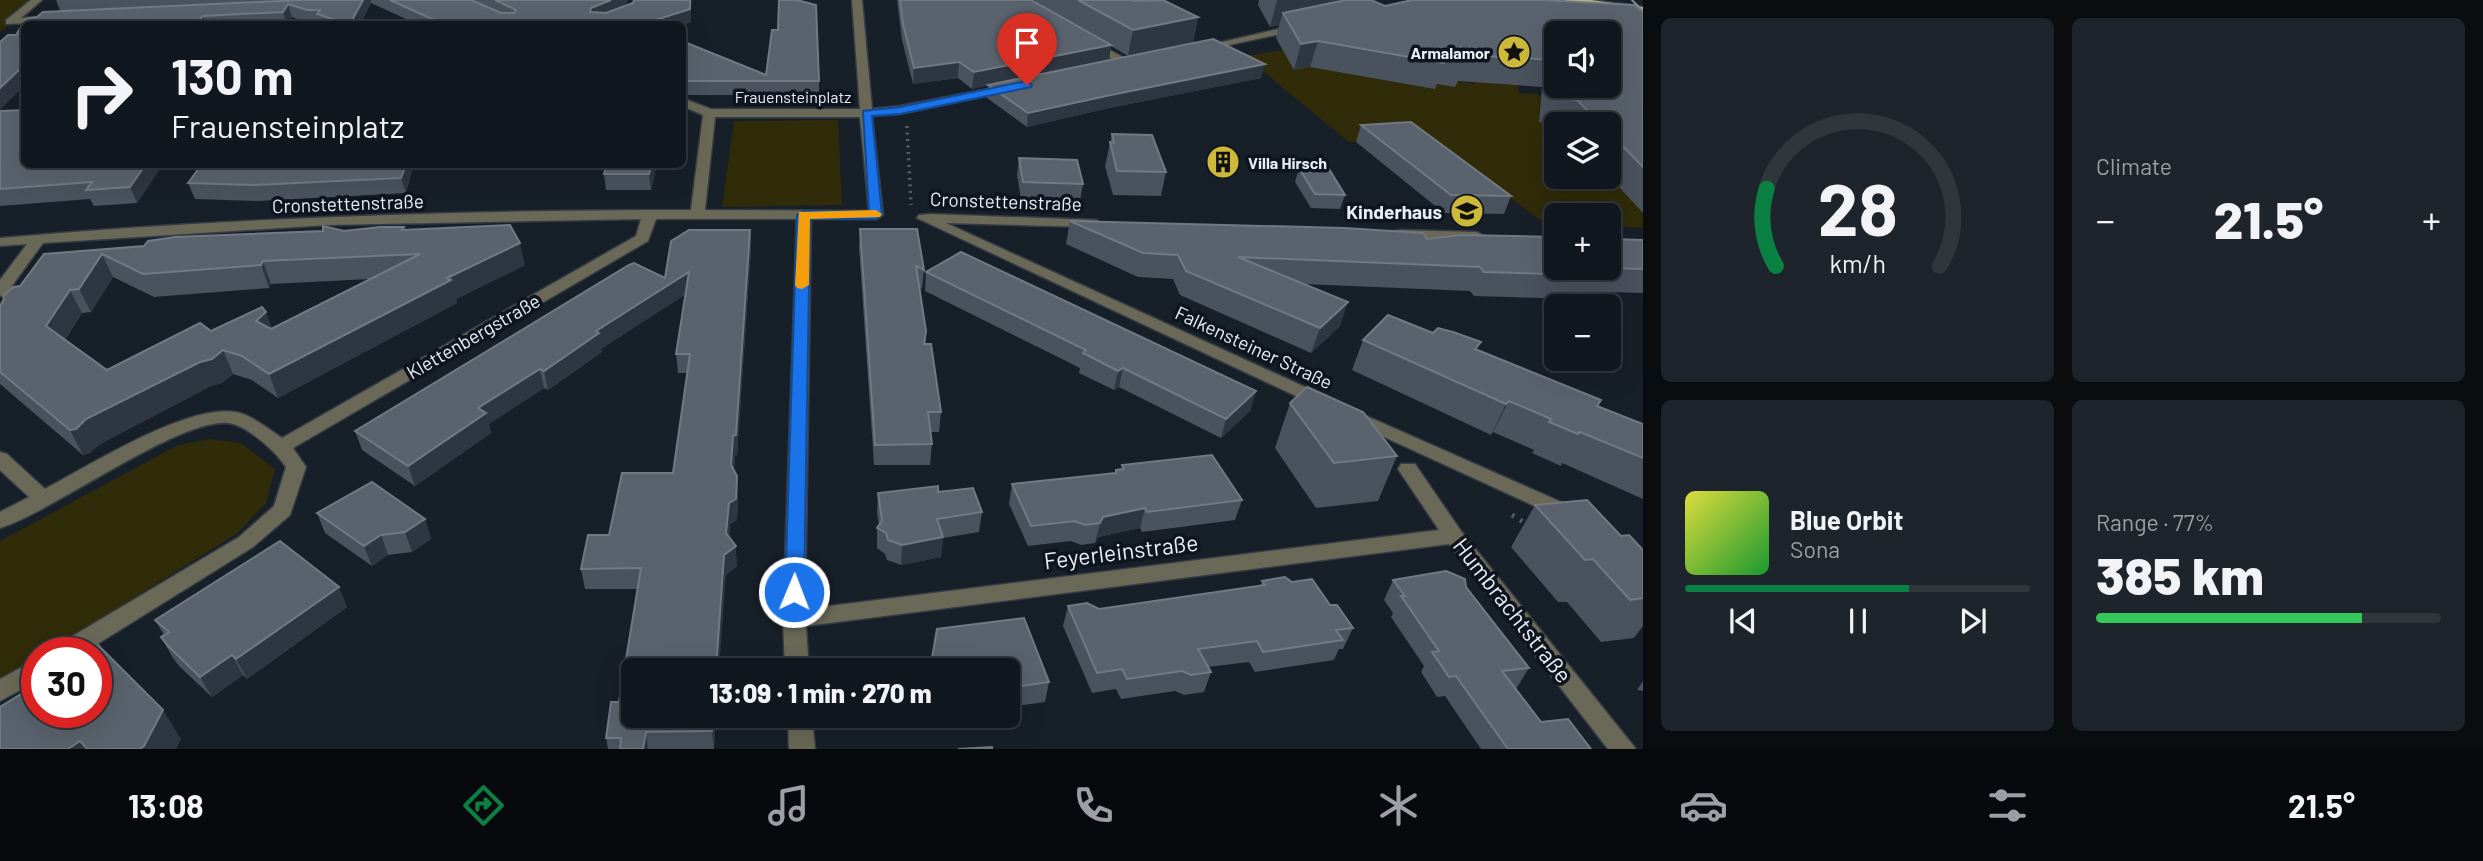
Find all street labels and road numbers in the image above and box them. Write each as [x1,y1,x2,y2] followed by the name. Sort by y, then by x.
[735,87,851,106] street label: Frauensteinplatz
[930,187,1082,215] street label: Cronstettenstraße
[272,189,424,217] street label: Cronstettenstraße
[402,288,544,384] street label: Klettenbergstraße
[1172,300,1336,394] street label: Falkensteiner Straße
[1042,528,1200,574] street label: Feyerleinstraße
[1448,532,1578,688] street label: Humbrachtstraße

